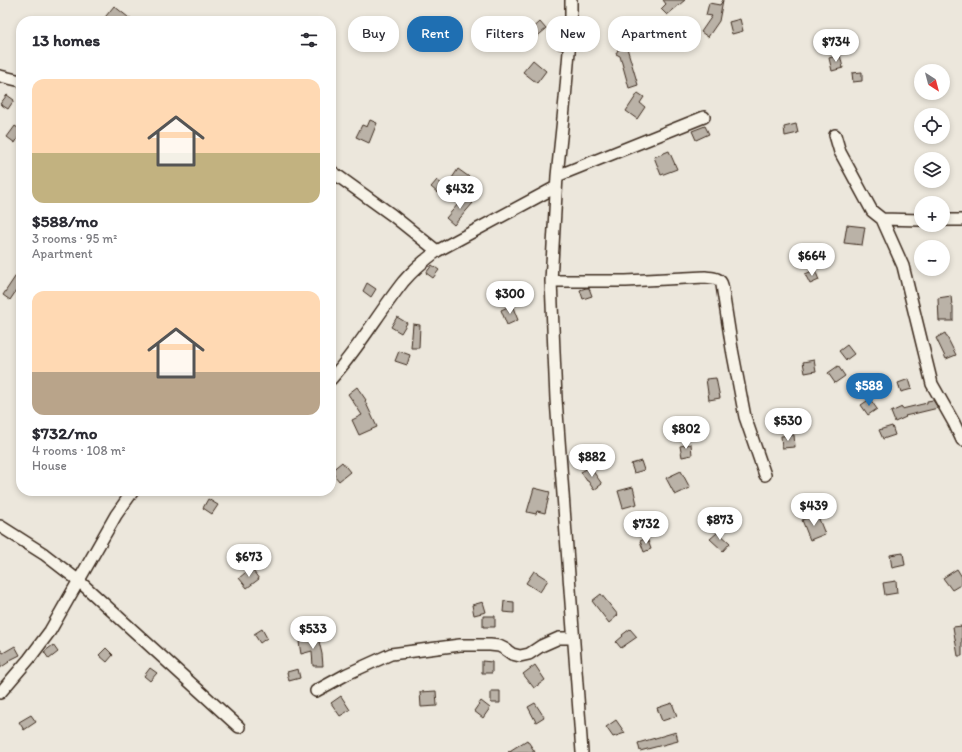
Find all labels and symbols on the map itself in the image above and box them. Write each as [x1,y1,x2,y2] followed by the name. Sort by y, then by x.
[812,29,860,63] pin: $734
[914,64,950,100] north arrow
[436,176,484,210] pin: $432
[788,243,836,277] pin: $664
[486,281,534,315] pin: $300
[845,373,893,407] pin: $588
[764,408,812,442] pin: $530
[662,416,710,450] pin: $802
[568,444,616,478] pin: $882
[790,493,838,527] pin: $439
[696,507,744,541] pin: $873
[622,511,670,545] pin: $732
[225,544,273,578] pin: $673
[289,616,337,650] pin: $533

